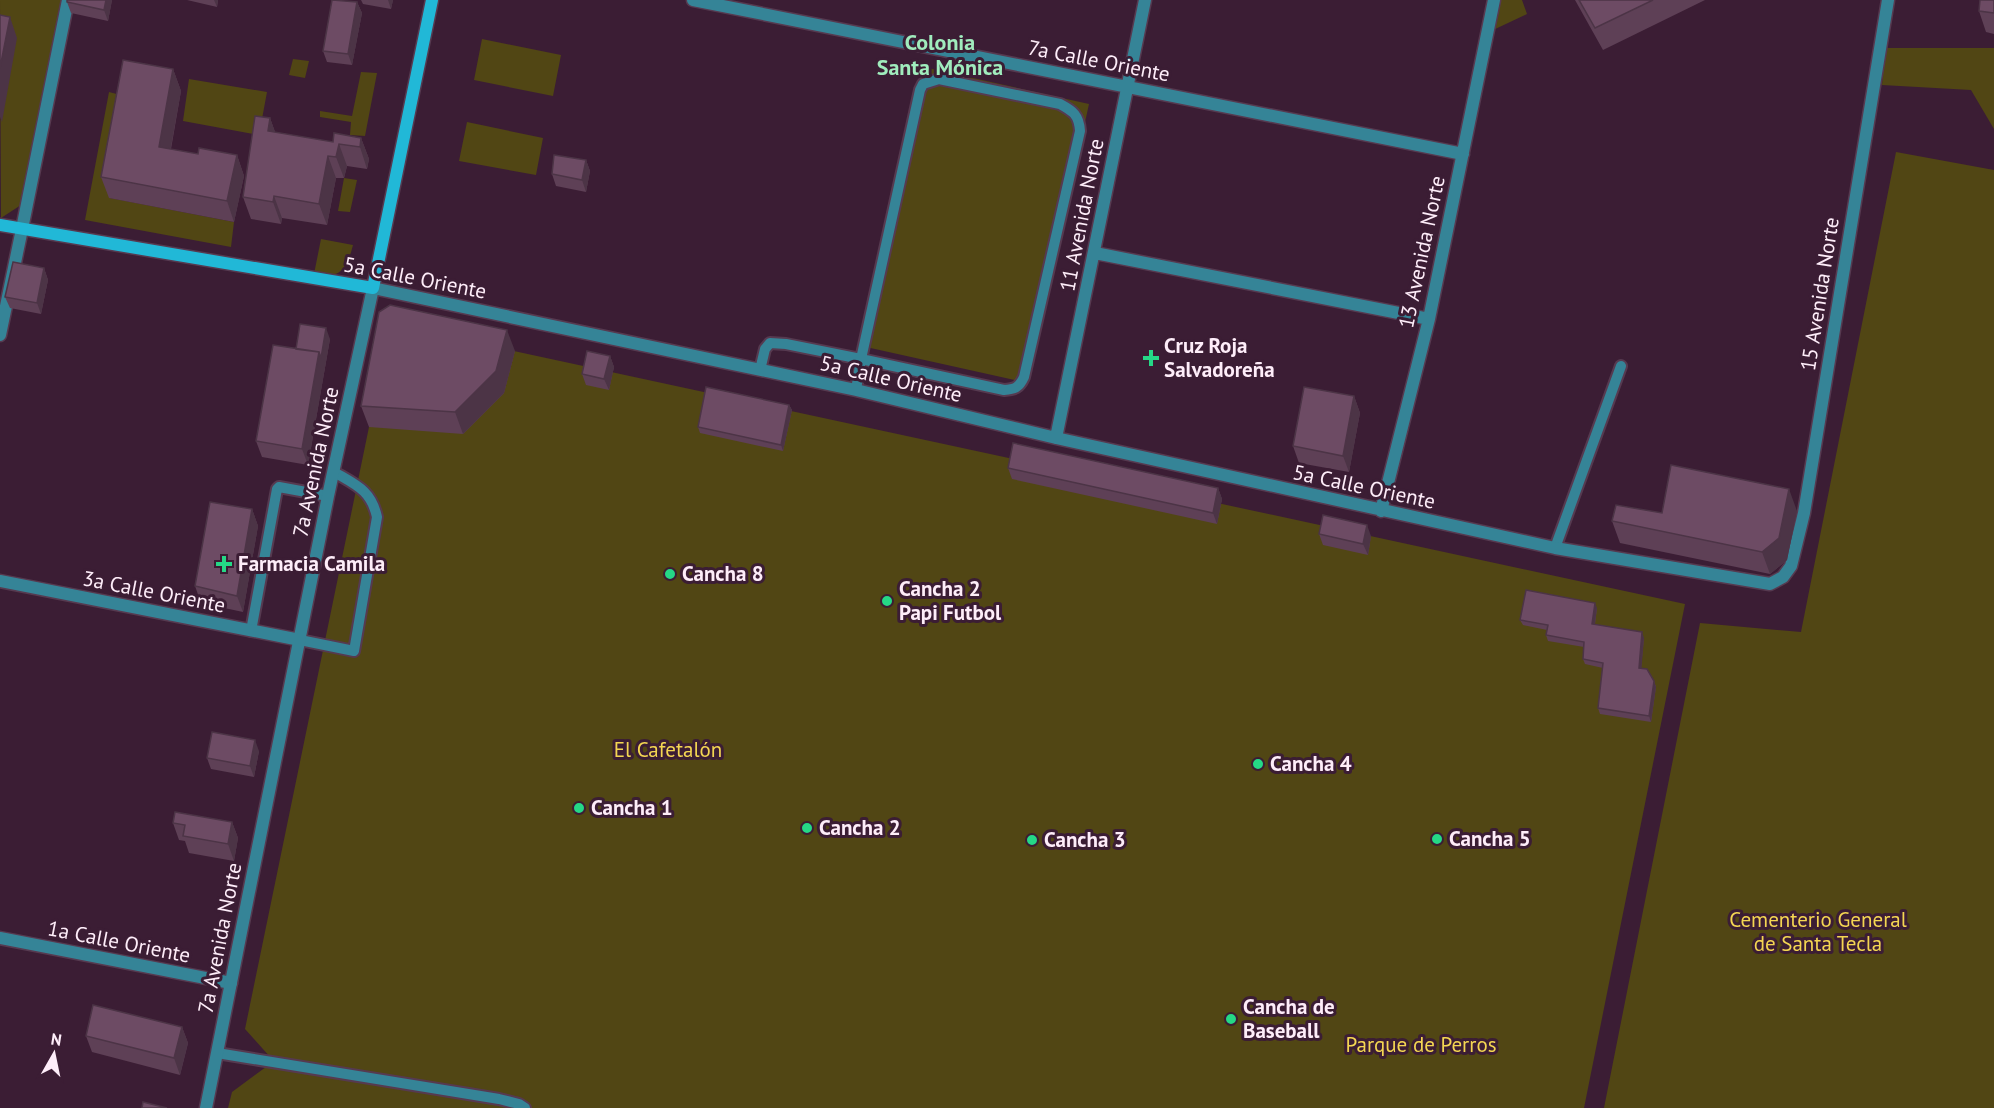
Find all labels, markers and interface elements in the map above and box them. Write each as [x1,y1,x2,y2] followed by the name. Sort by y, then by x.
[877,28,1003,81] district label: Colonia Santa Mónica
[1026,34,1172,87] street label: 7a Calle Oriente
[1053,136,1110,294] street label: 11 Avenida Norte
[1392,173,1451,331] street label: 13 Avenida Norte
[1794,215,1845,373] street label: 15 Avenida Norte
[341,250,489,305] street label: 5a Calle Oriente
[1164,332,1275,383] place label: Cruz Roja Salvadoreña
[817,349,965,408] street label: 5a Calle Oriente
[1142,349,1160,367] marker: Cruz Roja Salvadoreña
[286,384,345,540] street label: 7a Avenida Norte
[1290,458,1438,515] street label: 5a Calle Oriente
[238,550,385,577] place label: Farmacia Camila
[215,555,233,573] marker: Farmacia Camila
[682,560,764,587] place label: Cancha 8
[80,564,228,619] street label: 3a Calle Oriente
[663,567,677,581] marker: Cancha 8
[899,575,1002,626] place label: Cancha 2 Papi Futbol
[880,594,894,608] marker: Cancha 2 Papi Futbol
[614,736,722,763] park label: El Cafetalón
[1270,750,1352,777] place label: Cancha 4
[1251,757,1265,771] marker: Cancha 4
[591,794,673,821] place label: Cancha 1
[572,801,586,815] marker: Cancha 1
[819,814,901,841] place label: Cancha 2
[800,821,814,835] marker: Cancha 2
[1449,825,1531,852] place label: Cancha 5
[1044,826,1126,853] place label: Cancha 3
[1430,832,1444,846] marker: Cancha 5
[1025,833,1039,847] marker: Cancha 3
[192,860,247,1016] street label: 7a Avenida Norte
[1729,906,1907,957] park label: Cementerio General de Santa Tecla
[45,914,193,969] street label: 1a Calle Oriente
[1243,993,1335,1044] place label: Cancha de Baseball
[1224,1012,1238,1026] marker: Cancha de Baseball
[24,1024,84,1084] north arrow
[50,1028,63,1050] text: N
[1345,1031,1497,1058] park label: Parque de Perros

